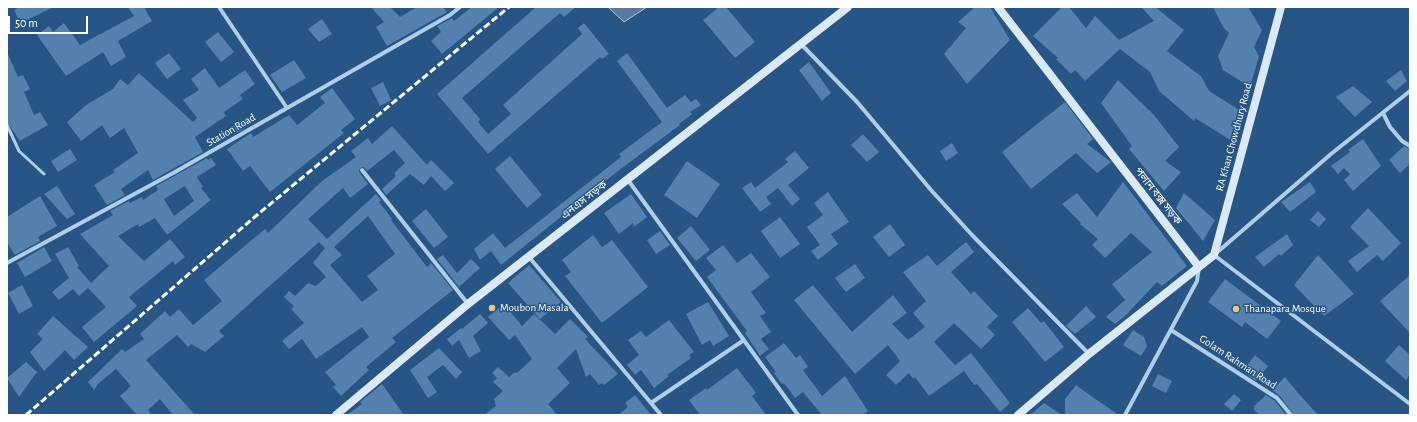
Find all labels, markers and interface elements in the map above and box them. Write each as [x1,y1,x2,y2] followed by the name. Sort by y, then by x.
[10,8,90,34] scale bar
[15,17,38,29] text: 50 m
[1213,81,1255,193] street label: RA Khan Chowdhury Road
[204,111,258,149] street label: Station Road
[1132,165,1184,227] street label: পলান বক্স সড়ক
[558,178,610,222] street label: এনএস সড়ক
[500,301,569,315] place label: Moubon Masala
[1244,302,1326,316] place label: Thanapara Mosque
[487,303,497,313] marker: Moubon Masala
[1231,304,1241,314] marker: Thanapara Mosque
[1197,332,1279,392] street label: Golam Rahman Road

